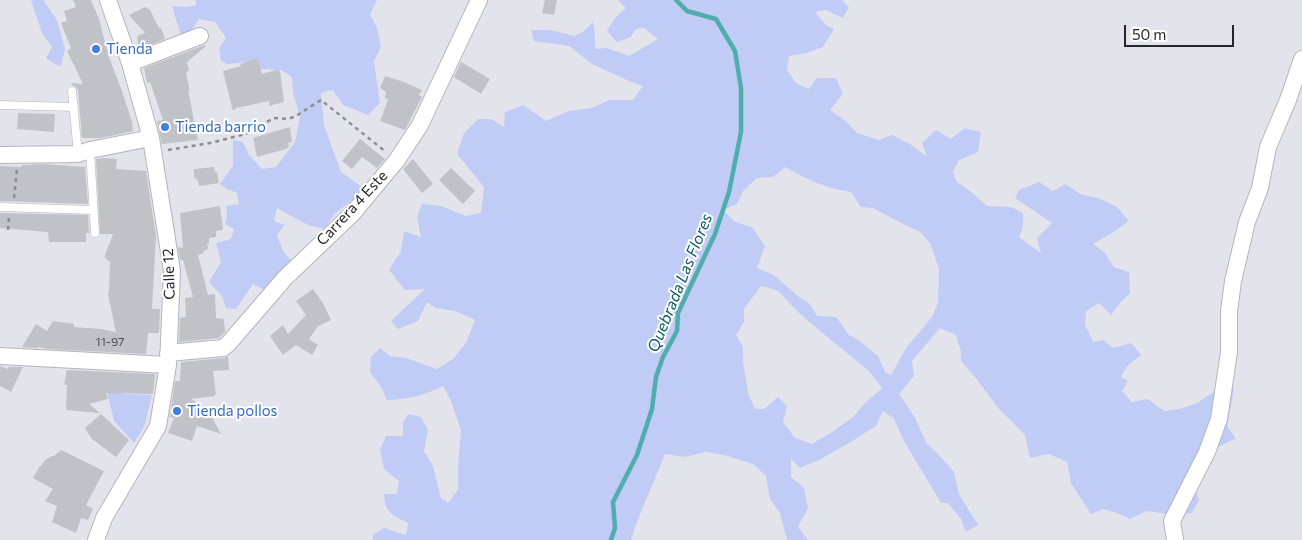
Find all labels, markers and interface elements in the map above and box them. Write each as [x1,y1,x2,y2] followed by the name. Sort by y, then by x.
[1127,15,1237,47] scale bar
[1132,25,1166,43] text: 50 m
[106,40,152,58] place label: Tienda
[90,43,102,55] marker: Tienda
[175,118,266,136] place label: Tienda barrio
[159,121,171,133] marker: Tienda barrio
[313,167,391,249] street label: Carrera 4 Este
[643,211,717,355] water label: Quebrada Las Flores
[159,248,179,300] street label: Calle 12
[96,335,124,349] house number: 11-97
[187,402,277,420] place label: Tienda pollos
[171,405,183,417] marker: Tienda pollos

